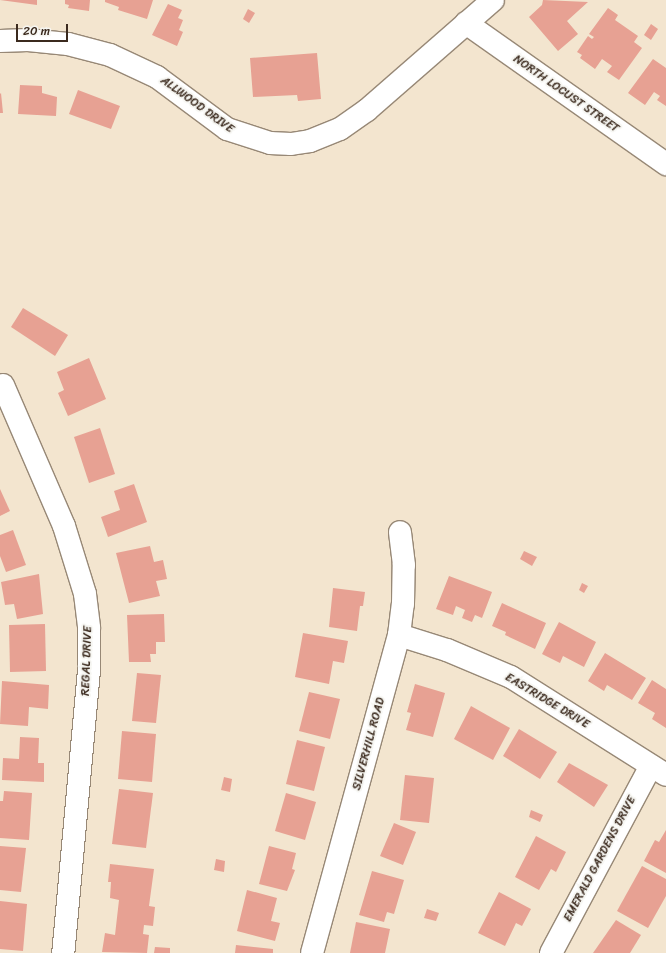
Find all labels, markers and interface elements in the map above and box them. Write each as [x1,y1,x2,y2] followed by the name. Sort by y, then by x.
[18,16,70,42] scale bar
[23,20,50,42] text: 20 m
[510,52,622,136] street label: NORTH LOCUST STREET
[157,73,237,137] street label: ALLWOOD DRIVE
[79,625,95,697] street label: REGAL DRIVE
[502,670,592,732] street label: EASTRIDGE DRIVE
[350,696,388,792] street label: SILVERHILL ROAD
[560,793,640,925] street label: EMERALD GARDENS DRIVE

